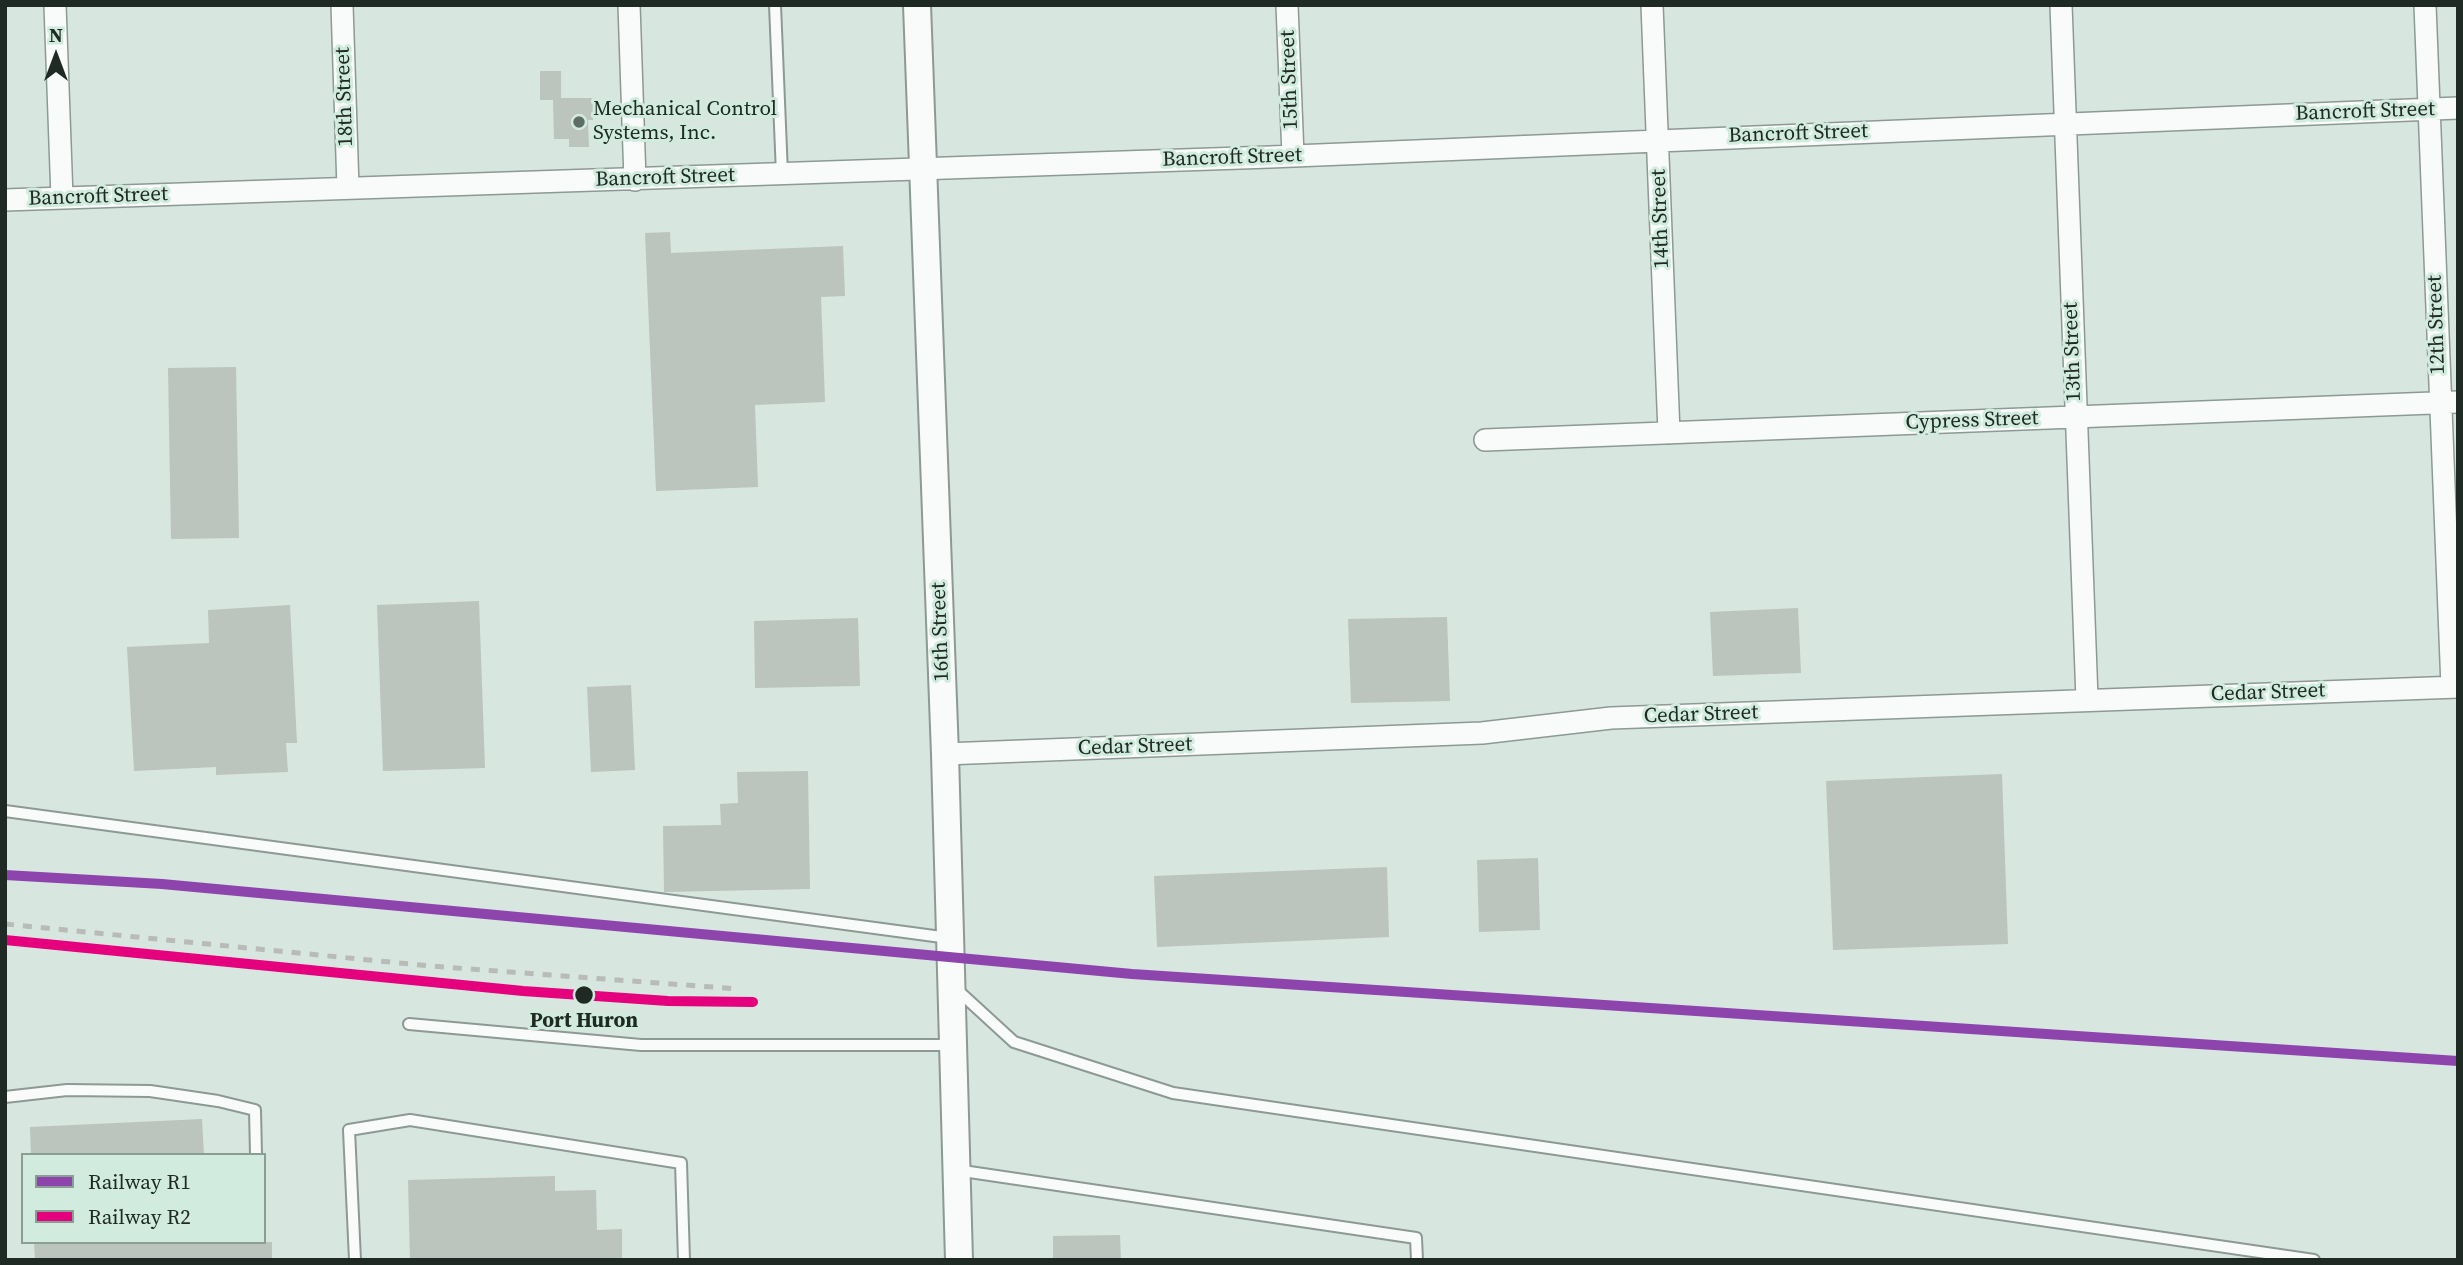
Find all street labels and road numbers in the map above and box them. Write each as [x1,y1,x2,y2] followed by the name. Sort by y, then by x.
[1276,30,1304,130] street label: 15th Street
[331,47,359,147] street label: 18th Street
[2295,97,2435,127] street label: Bancroft Street
[1728,119,1868,149] street label: Bancroft Street
[1162,143,1302,173] street label: Bancroft Street
[595,163,735,193] street label: Bancroft Street
[1647,169,1675,269] street label: 14th Street
[28,182,168,212] street label: Bancroft Street
[2423,275,2451,375] street label: 12th Street
[2059,302,2087,402] street label: 13th Street
[1905,406,2039,436] street label: Cypress Street
[927,582,955,682] street label: 16th Street
[2210,678,2326,708] street label: Cedar Street
[1643,700,1759,730] street label: Cedar Street
[1077,732,1193,762] street label: Cedar Street

